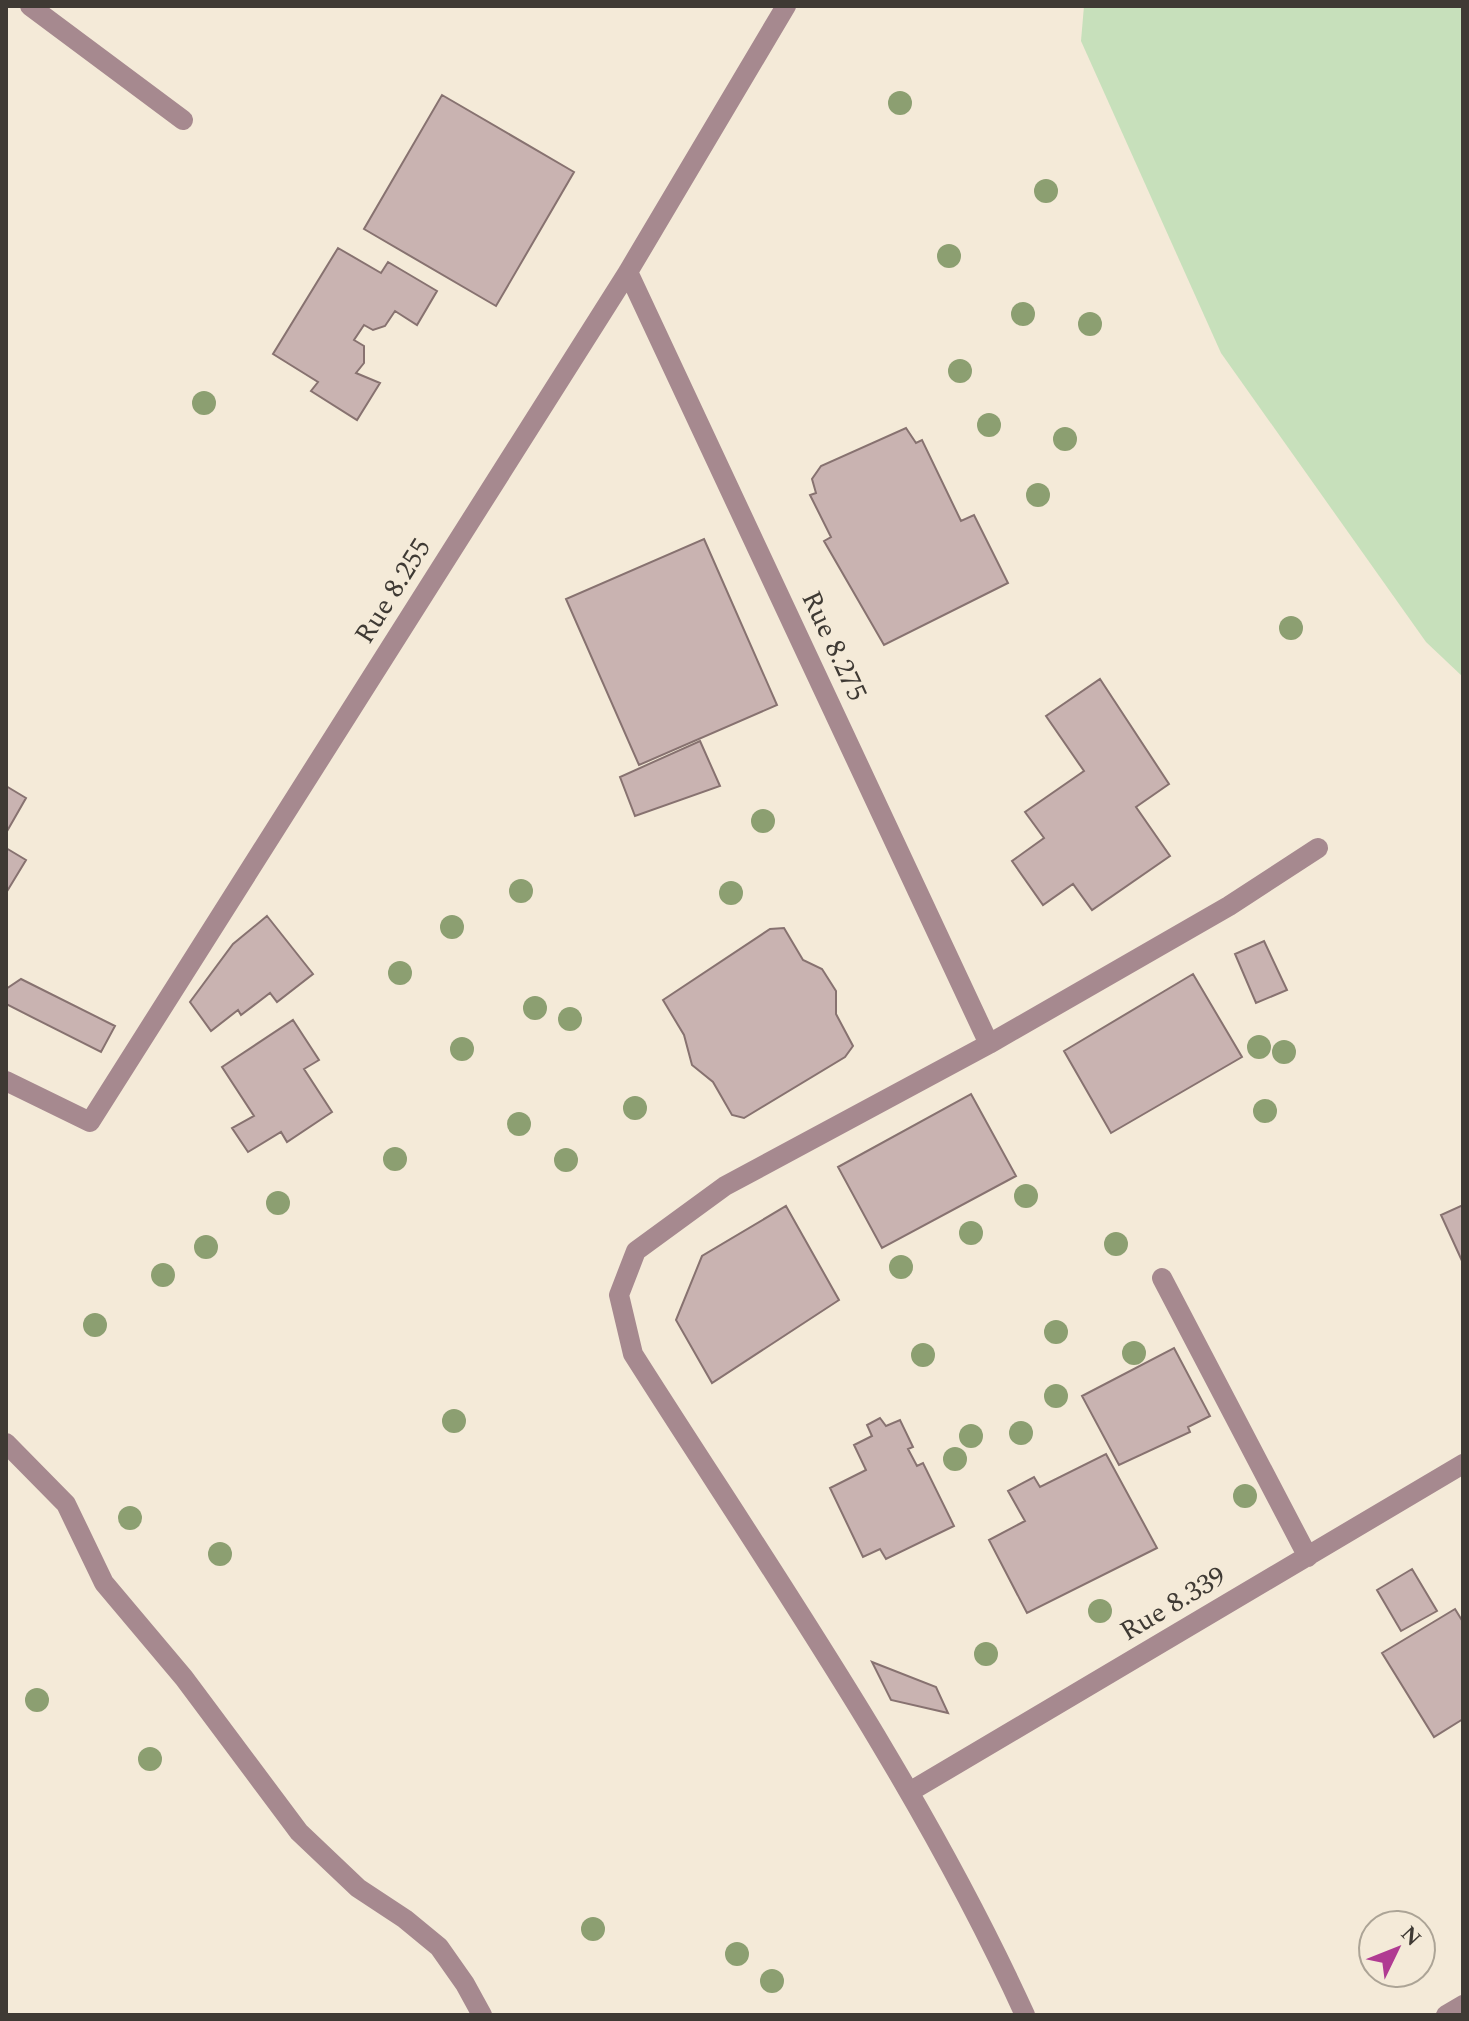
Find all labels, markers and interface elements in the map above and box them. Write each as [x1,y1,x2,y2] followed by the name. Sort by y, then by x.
[344,530,442,652] street label: Rue 8.255
[790,584,878,708] street label: Rue 8.275
[1111,1555,1235,1653] street label: Rue 8.339
[1357,1909,1437,1989] north arrow
[1392,1919,1429,1954] text: N

